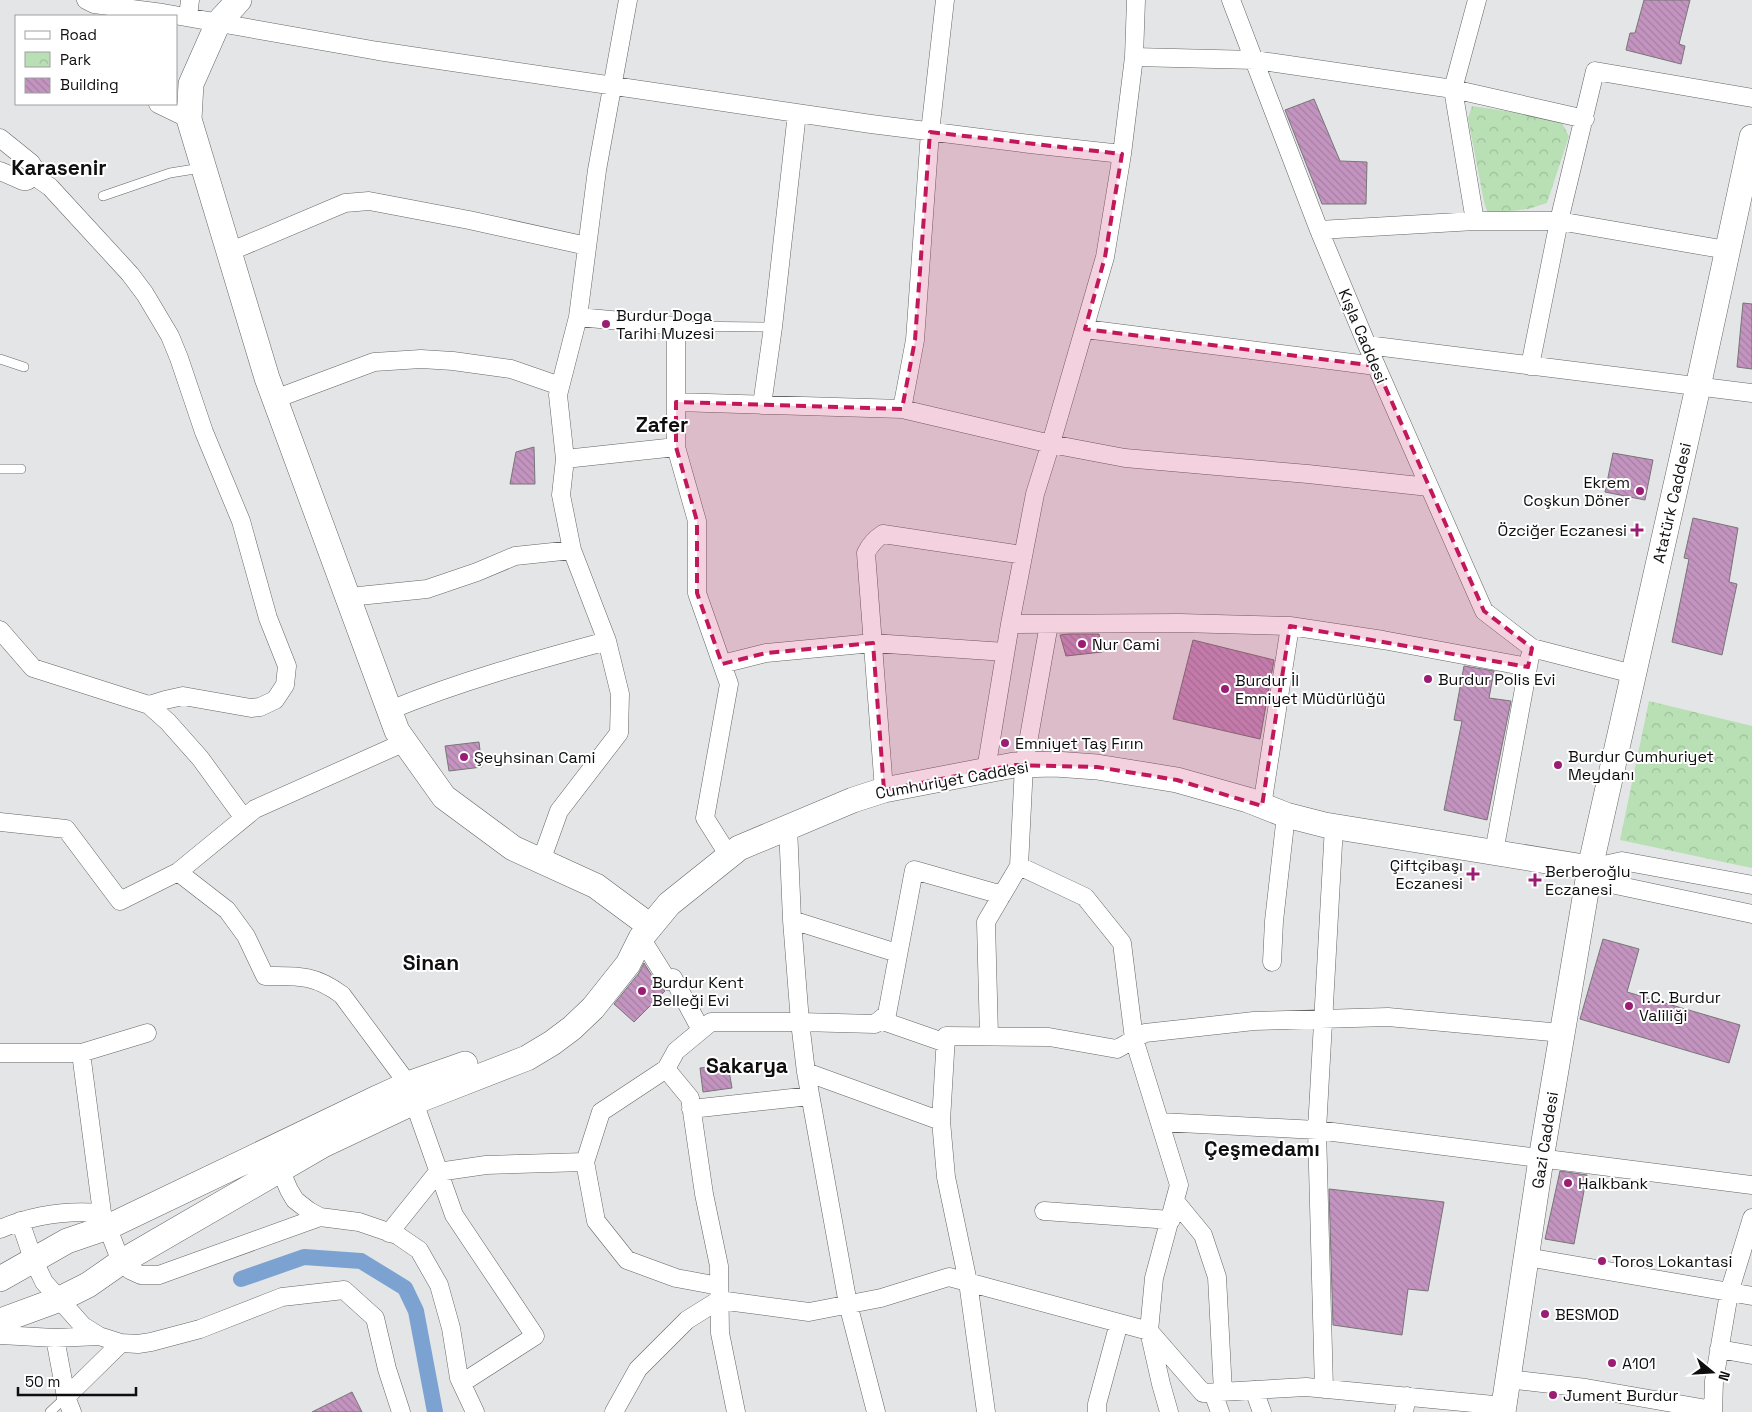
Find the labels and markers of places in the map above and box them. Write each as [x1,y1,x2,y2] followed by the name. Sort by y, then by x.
[616,305,714,344] place label: Burdur Doga Tarihi Muzesi
[600,318,612,330] marker: Burdur Doga Tarihi Muzesi
[1523,472,1630,511] place label: Ekrem Coşkun Döner
[1634,485,1646,497] marker: Ekrem Coşkun Döner
[1497,520,1627,541] place label: Özciğer Eczanesi
[1631,524,1643,536] marker: Özciğer Eczanesi
[1092,634,1160,655] place label: Nur Cami
[1076,638,1088,650] marker: Nur Cami
[1438,669,1556,690] place label: Burdur Polis Evi
[1235,670,1385,709] place label: Burdur İl Emniyet Müdürlüğü
[1422,673,1434,685] marker: Burdur Polis Evi
[1219,683,1231,695] marker: Burdur İl Emniyet Müdürlüğü
[1015,733,1144,754] place label: Emniyet Taş Fırın
[999,737,1011,749] marker: Emniyet Taş Fırın
[1568,746,1714,785] place label: Burdur Cumhuriyet Meydanı
[474,747,595,768] place label: Şeyhsinan Cami
[458,751,470,763] marker: Şeyhsinan Cami
[1552,759,1564,771] marker: Burdur Cumhuriyet Meydanı
[1390,855,1463,894] place label: Çiftçibaşı Eczanesi
[1545,861,1630,900] place label: Berberoğlu Eczanesi
[1467,868,1479,880] marker: Çiftçibaşı Eczanesi
[1529,874,1541,886] marker: Berberoğlu Eczanesi
[652,972,744,1011] place label: Burdur Kent Belleği Evi
[636,985,648,997] marker: Burdur Kent Belleği Evi
[1639,987,1721,1026] place label: T.C. Burdur Valiliği
[1623,1000,1635,1012] marker: T.C. Burdur Valiliği
[1578,1173,1649,1194] place label: Halkbank
[1562,1177,1574,1189] marker: Halkbank
[1612,1251,1732,1272] place label: Toros Lokantasi
[1596,1255,1608,1267] marker: Toros Lokantasi
[1555,1304,1619,1325] place label: BESMOD
[1539,1308,1551,1320] marker: BESMOD
[1622,1353,1656,1374] place label: A101
[1606,1357,1618,1369] marker: A101
[1563,1385,1678,1406] place label: Jument Burdur
[1547,1389,1559,1401] marker: Jument Burdur

